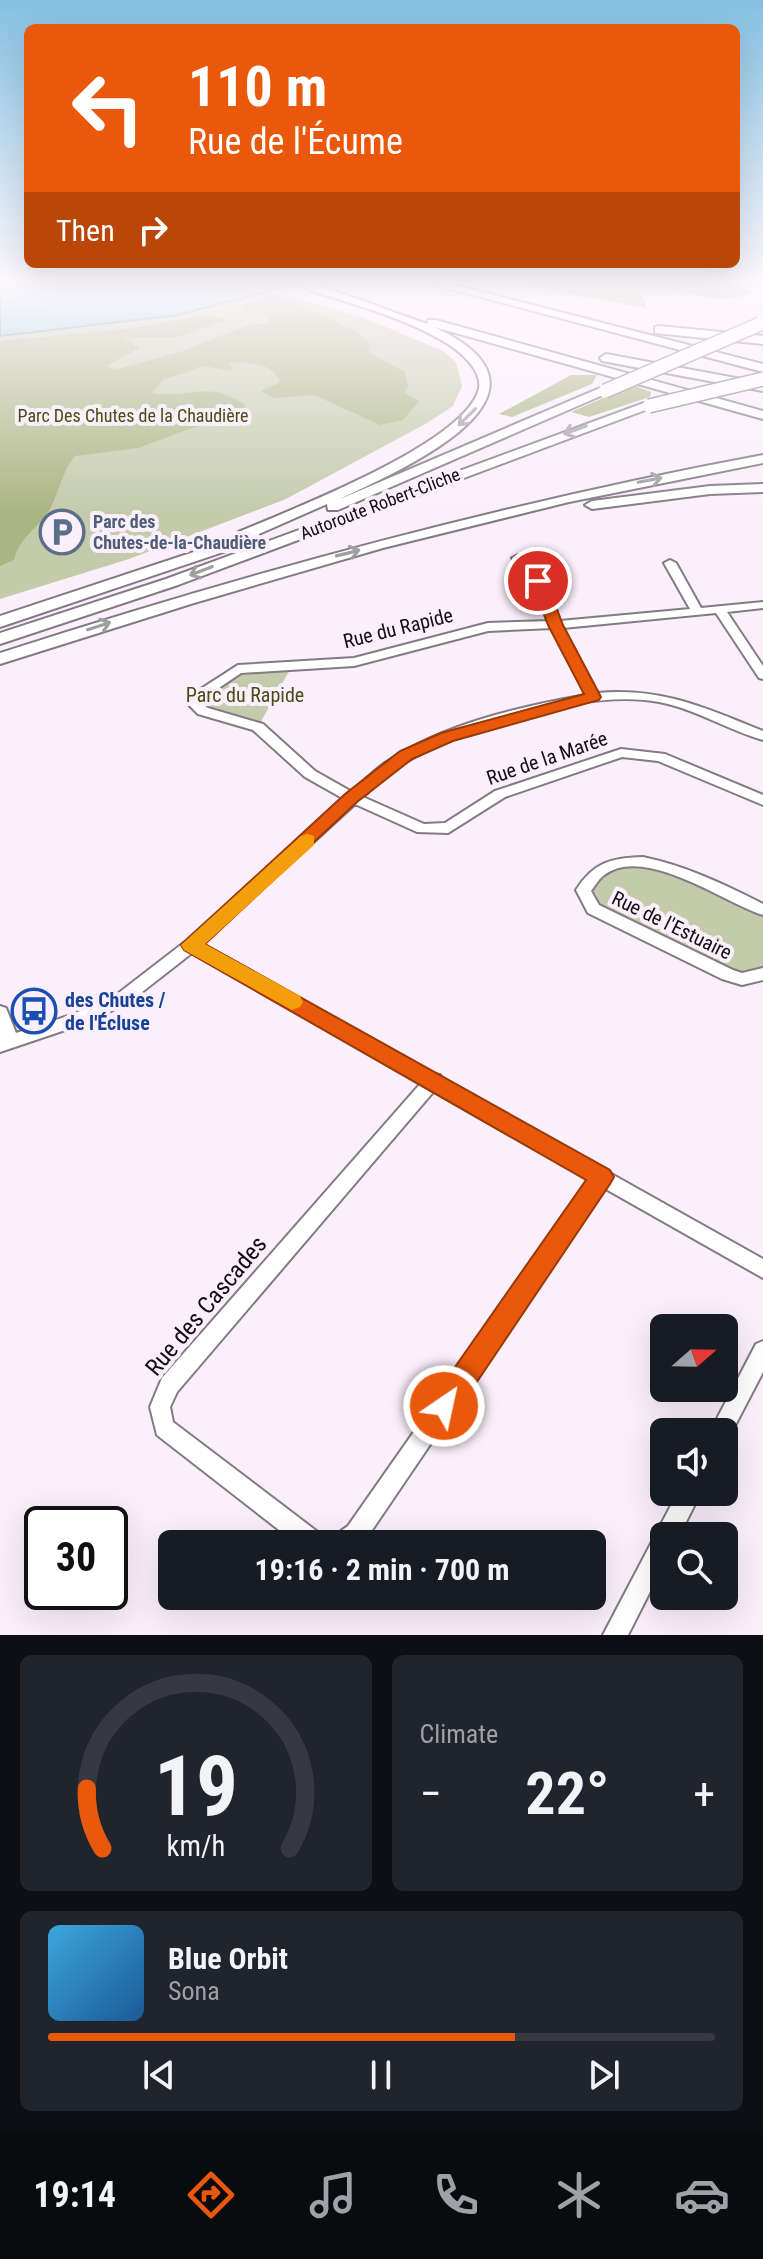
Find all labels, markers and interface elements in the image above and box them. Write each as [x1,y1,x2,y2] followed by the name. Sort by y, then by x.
[188,54,327,120] text: 110 m
[56,56,160,160] icon: left
[188,121,403,163] text: Rue de l'Écume
[131,208,175,252] icon: right
[56,213,115,248] text: Then
[18,405,248,426] park label: Parc Des Chutes de la Chaudière
[457,407,476,427] one-way arrow
[563,424,588,439] one-way arrow
[297,463,463,544] street label: Autoroute Robert-Cliche
[636,472,662,487] one-way arrow
[38,508,86,556] parking icon: Parc des Chutes-de-la-Chaudière
[93,511,267,553] place label: Parc des Chutes-de-la-Chaudière
[335,544,361,559] one-way arrow
[504,547,572,615] pin
[516,559,560,603] icon: arrive
[189,565,214,579] one-way arrow
[341,603,455,653] street label: Rue du Rapide
[86,618,111,633] one-way arrow
[186,683,304,707] park label: Parc du Rapide
[483,726,611,790] street label: Rue de la Marée
[608,886,736,964] street label: Rue de l'Estuaire
[10,987,58,1035] bus stop icon: des Chutes / de l'Écluse
[65,988,166,1035] place label: des Chutes / de l'Écluse
[140,1231,272,1381] street label: Rue des Cascades
[650,1314,738,1402] north arrow
[650,1314,738,1610] map controls
[402,1364,486,1448] position arrow
[650,1418,738,1506] button: sound
[24,1506,128,1610] speed limit sign: 30
[650,1522,738,1610] button: search
[255,1552,509,1587] text: 19:16 · 2 min · 700 m
[420,1719,498,1749] text: Climate
[154,1738,238,1835] text: 19
[525,1758,609,1829] text: 22°
[420,1768,442,1820] text: −
[693,1768,715,1820] text: +
[166,1829,225,1863] text: km/h
[168,1941,288,1976] text: Blue Orbit
[168,1976,220,2006] text: Sona
[137,2053,181,2097] icon: previous
[359,2053,403,2097] icon: pause
[582,2053,626,2097] icon: next
[183,2167,239,2223] icon: directions
[305,2167,361,2223] icon: music
[428,2167,484,2223] icon: phone
[551,2167,607,2223] icon: climate
[674,2167,730,2223] icon: car
[33,2174,116,2216] text: 19:14

